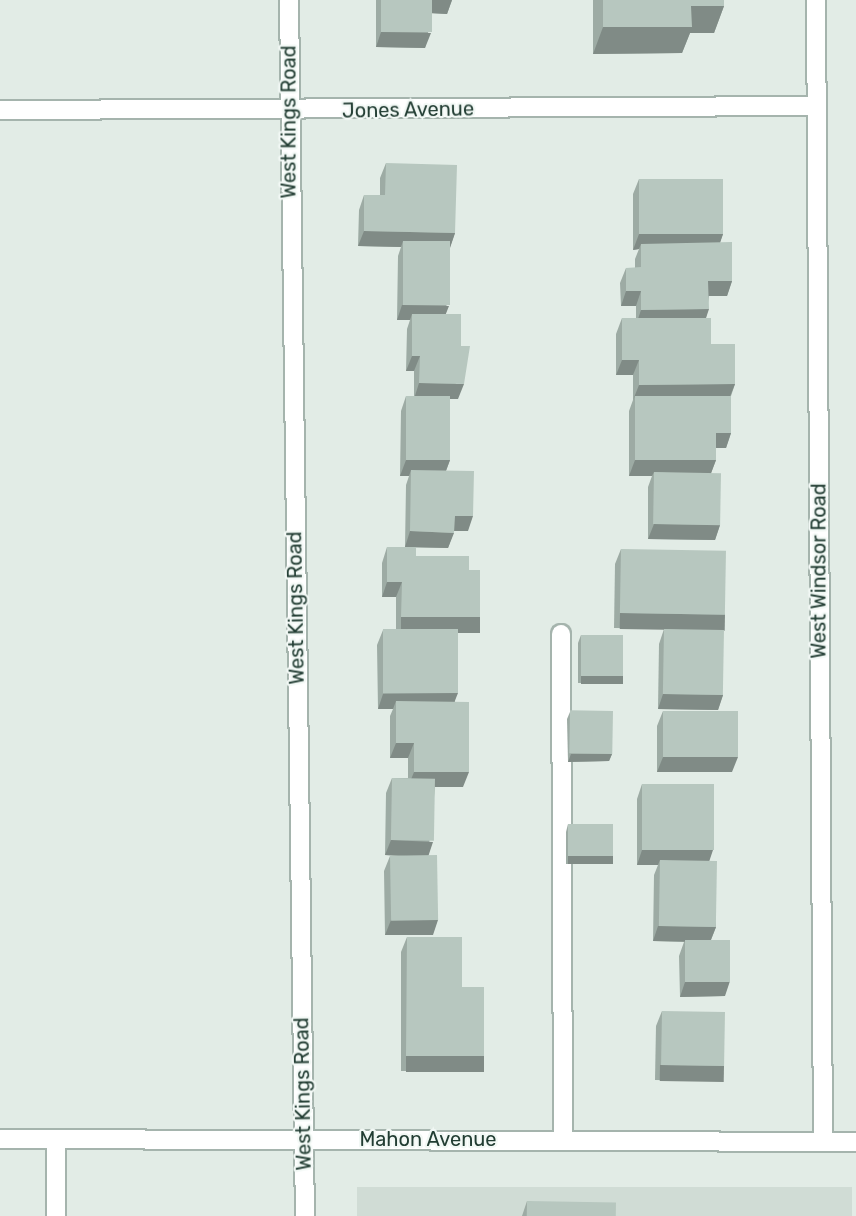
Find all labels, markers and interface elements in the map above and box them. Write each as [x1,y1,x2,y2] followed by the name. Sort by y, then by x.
[277,45,301,199] street label: West Kings Road
[341,97,475,123] street label: Jones Avenue
[807,483,831,659] street label: West Windsor Road
[283,531,309,685] street label: West Kings Road
[290,1017,316,1171] street label: West Kings Road
[359,1127,497,1151] street label: Mahon Avenue

